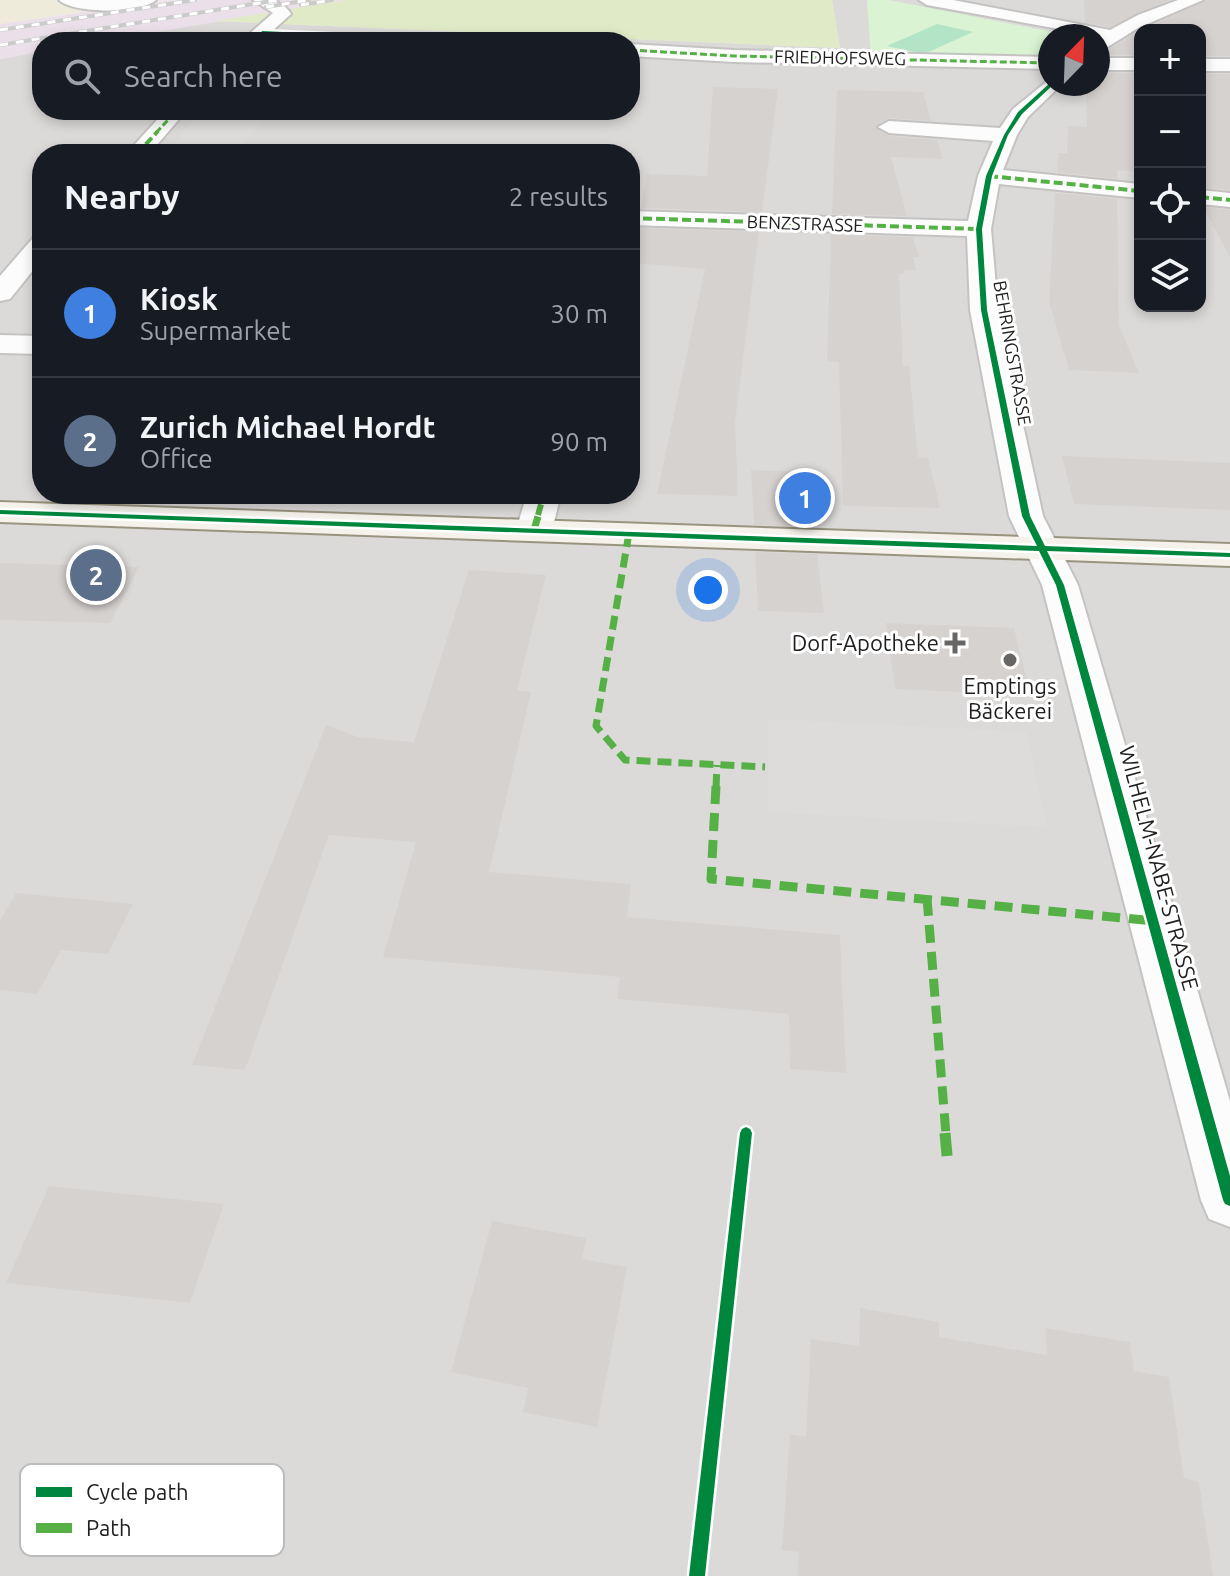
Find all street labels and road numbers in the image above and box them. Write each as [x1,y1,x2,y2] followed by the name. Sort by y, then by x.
[774,46,906,68] street label: FRIEDHOFSWEG
[746,211,864,235] street label: BENZSTRASSE
[990,279,1036,427] street label: BEHRINGSTRASSE
[1115,743,1204,993] street label: WILHELM-NABE-STRASSE

